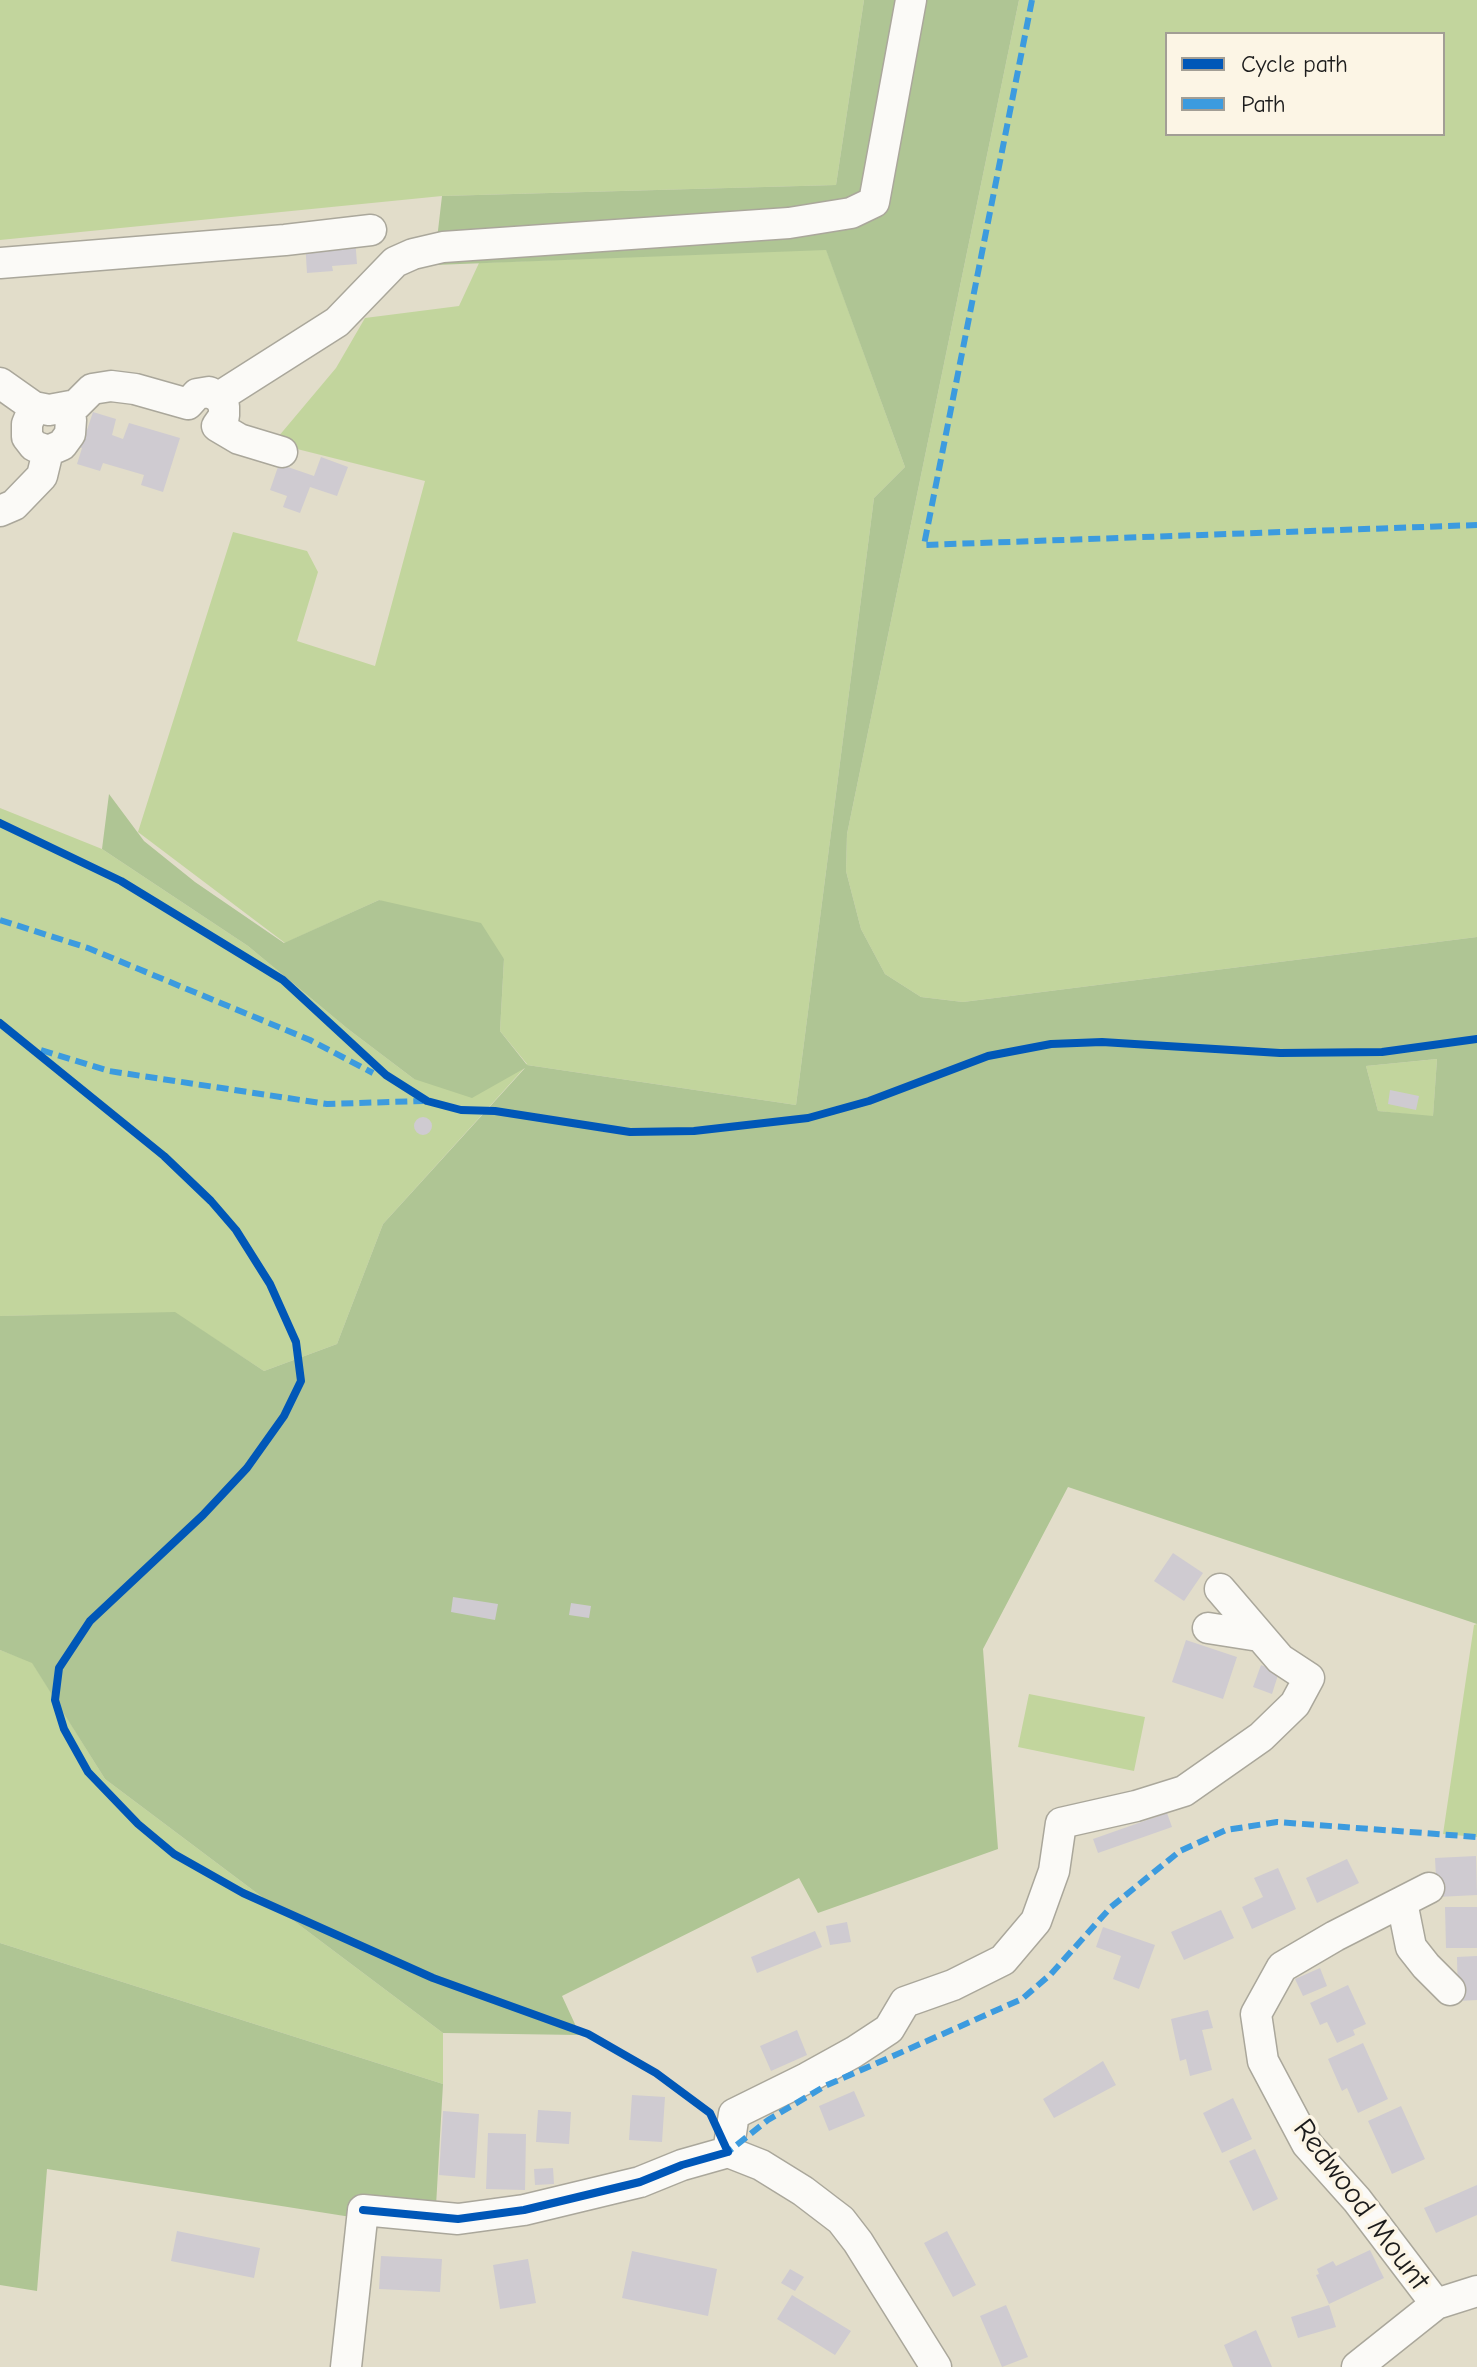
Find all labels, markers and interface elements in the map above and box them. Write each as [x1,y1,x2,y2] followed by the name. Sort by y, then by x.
[1165,32,1445,136] legend
[1241,50,1348,78] text: Cycle path
[1241,90,1286,118] text: Path
[1285,2112,1437,2298] street label: Redwood Mount

